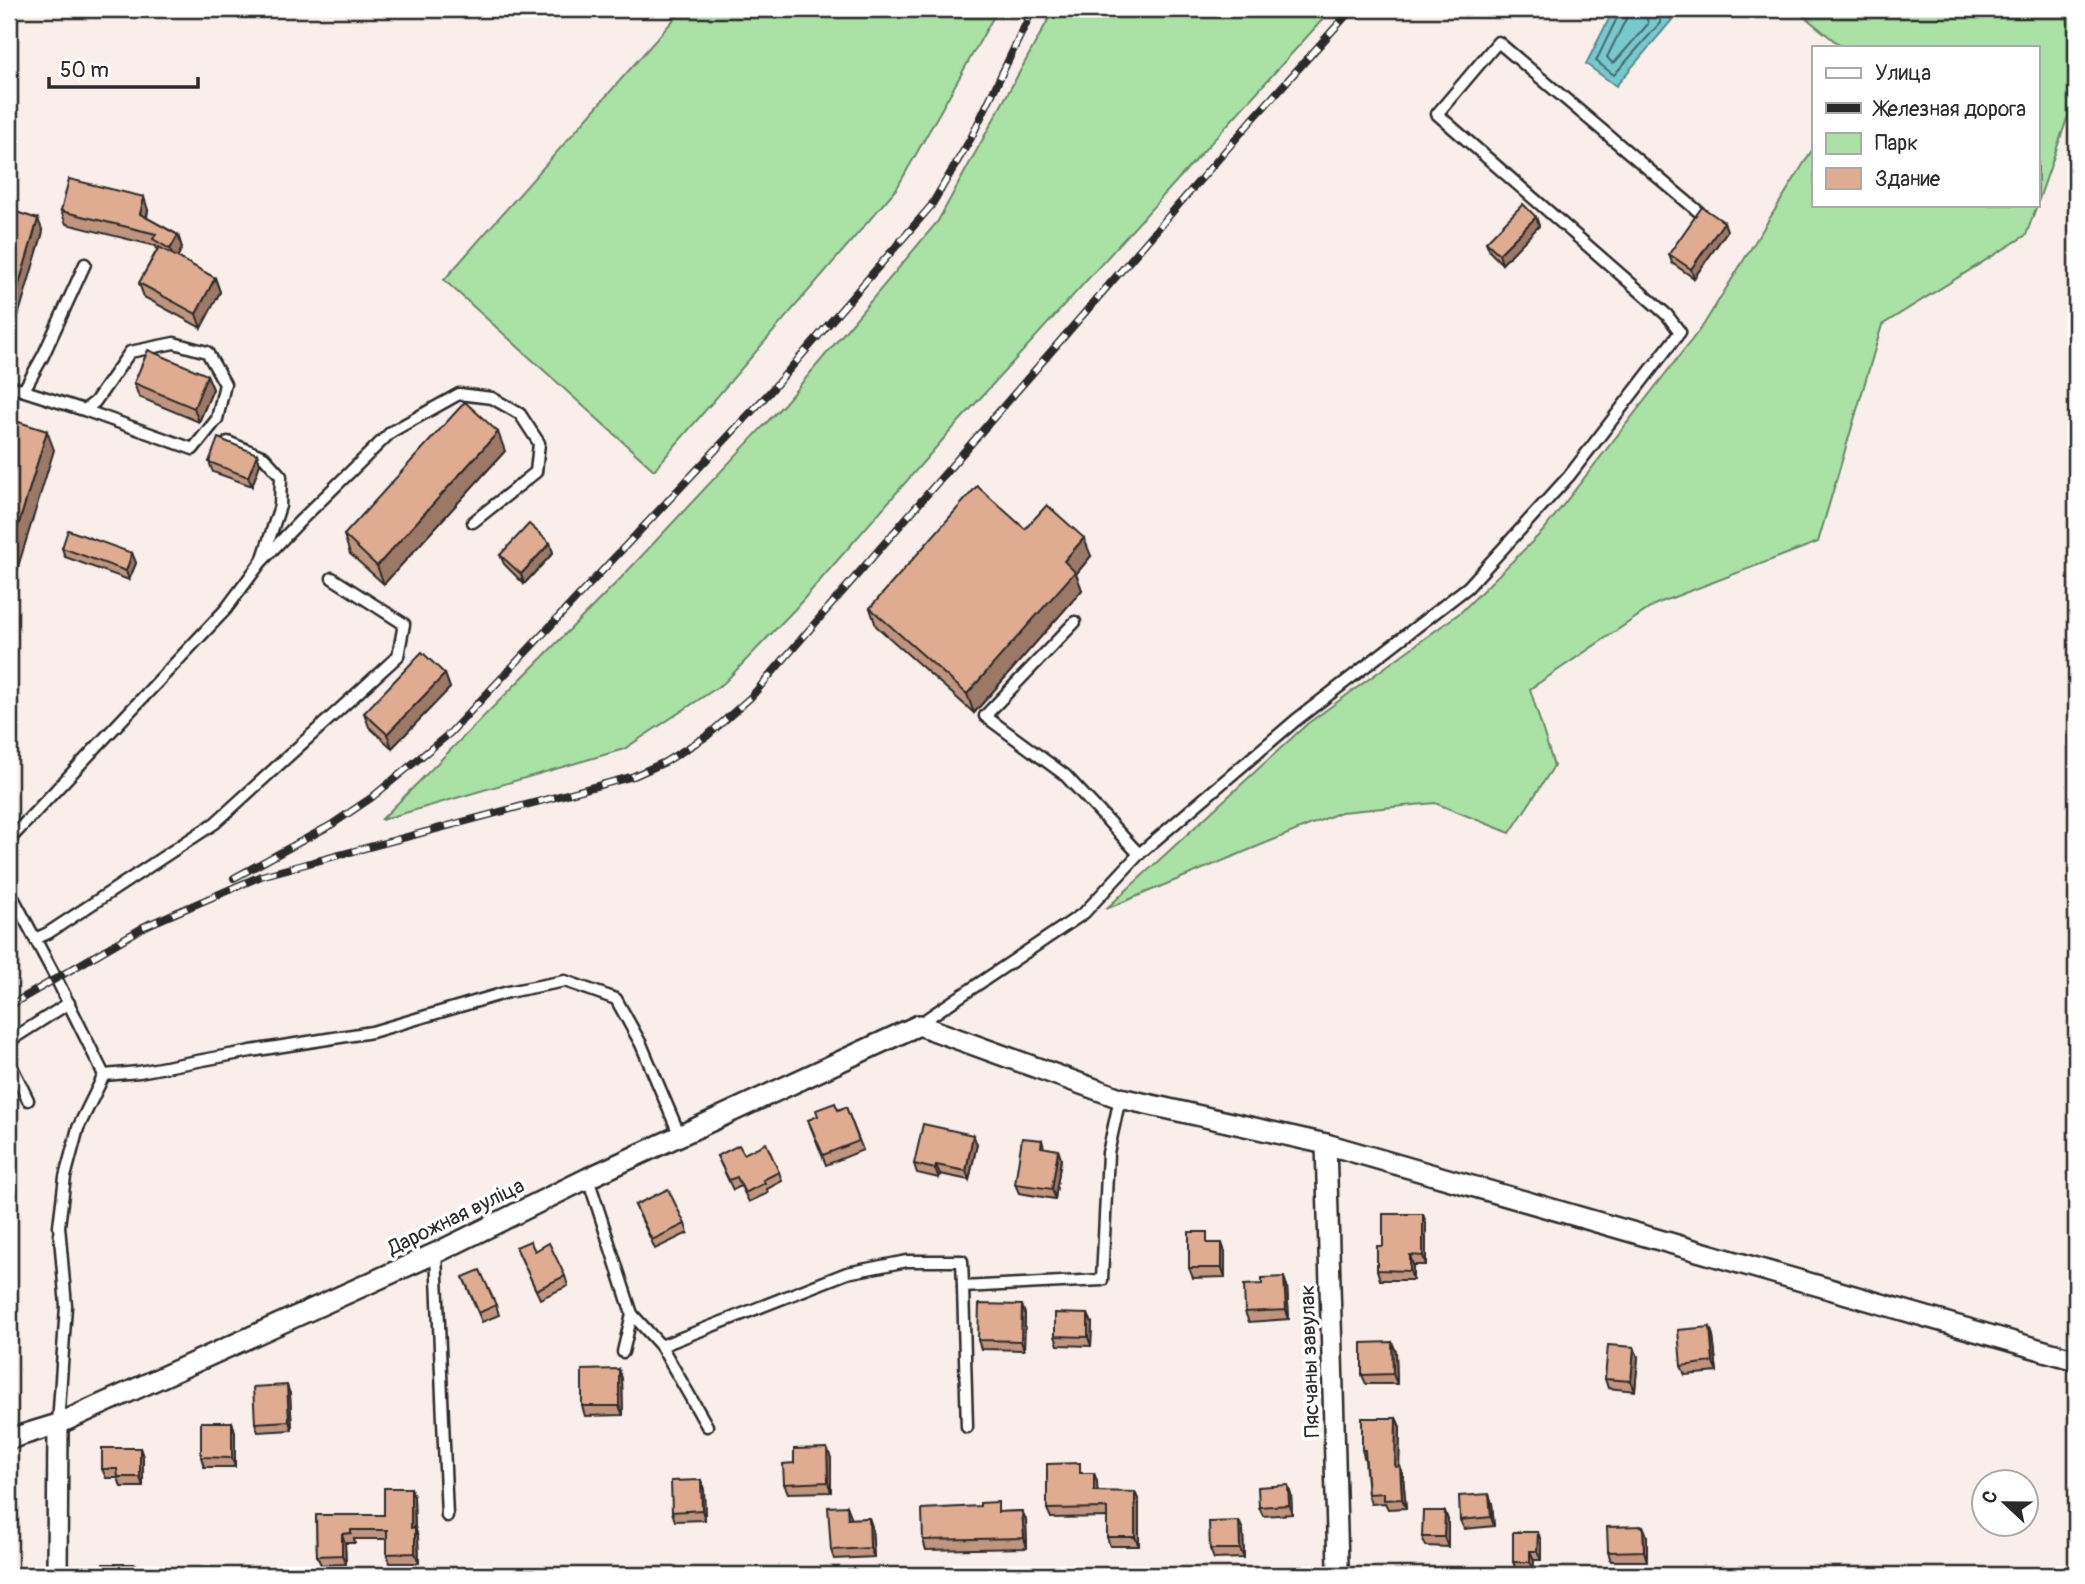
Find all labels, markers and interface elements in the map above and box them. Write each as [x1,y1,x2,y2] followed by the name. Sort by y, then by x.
[49,46,198,90] scale bar
[1812,46,2039,206] legend
[60,57,109,84] text: 50 m
[1875,60,1931,87] text: Улица
[1872,96,2026,123] text: Железная дорога
[1875,130,1918,157] text: Парк
[1875,166,1941,193] text: Здание
[382,1172,529,1262] street label: Дарожная вуліца
[1294,1284,1326,1438] street label: Пясчаны завулак
[1969,1468,2039,1538] north arrow
[1977,1487,2004,1507] text: С

